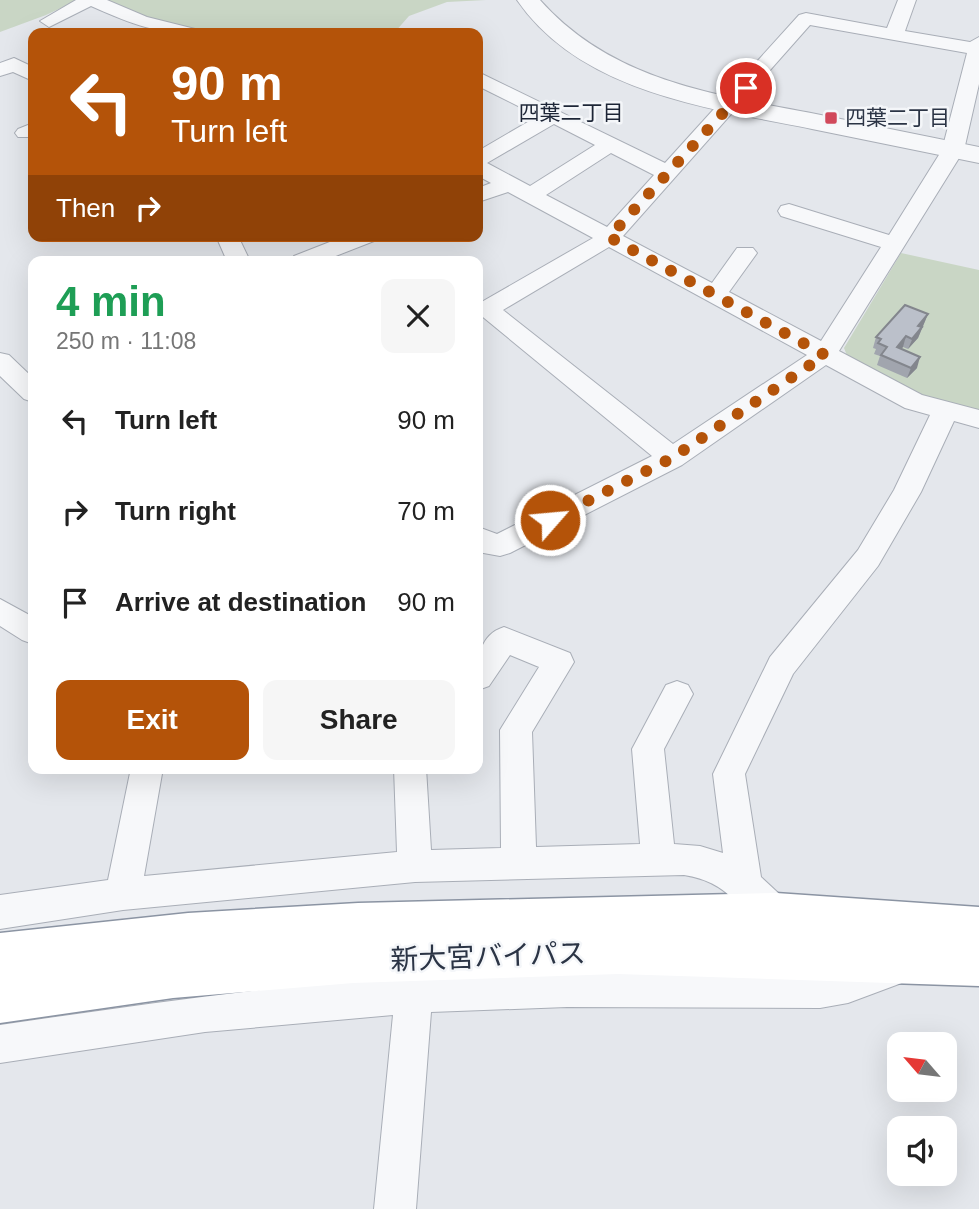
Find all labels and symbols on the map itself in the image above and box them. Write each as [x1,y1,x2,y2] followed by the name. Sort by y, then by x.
[716,58,776,118] pin
[519,101,624,124] district label: 四葉二丁目
[845,106,950,129] place label: 四葉二丁目
[823,110,839,126] marker: 四葉二丁目
[513,483,587,557] position arrow
[390,938,586,975] street label: 新大宮バイパス
[887,1032,957,1102] north arrow

